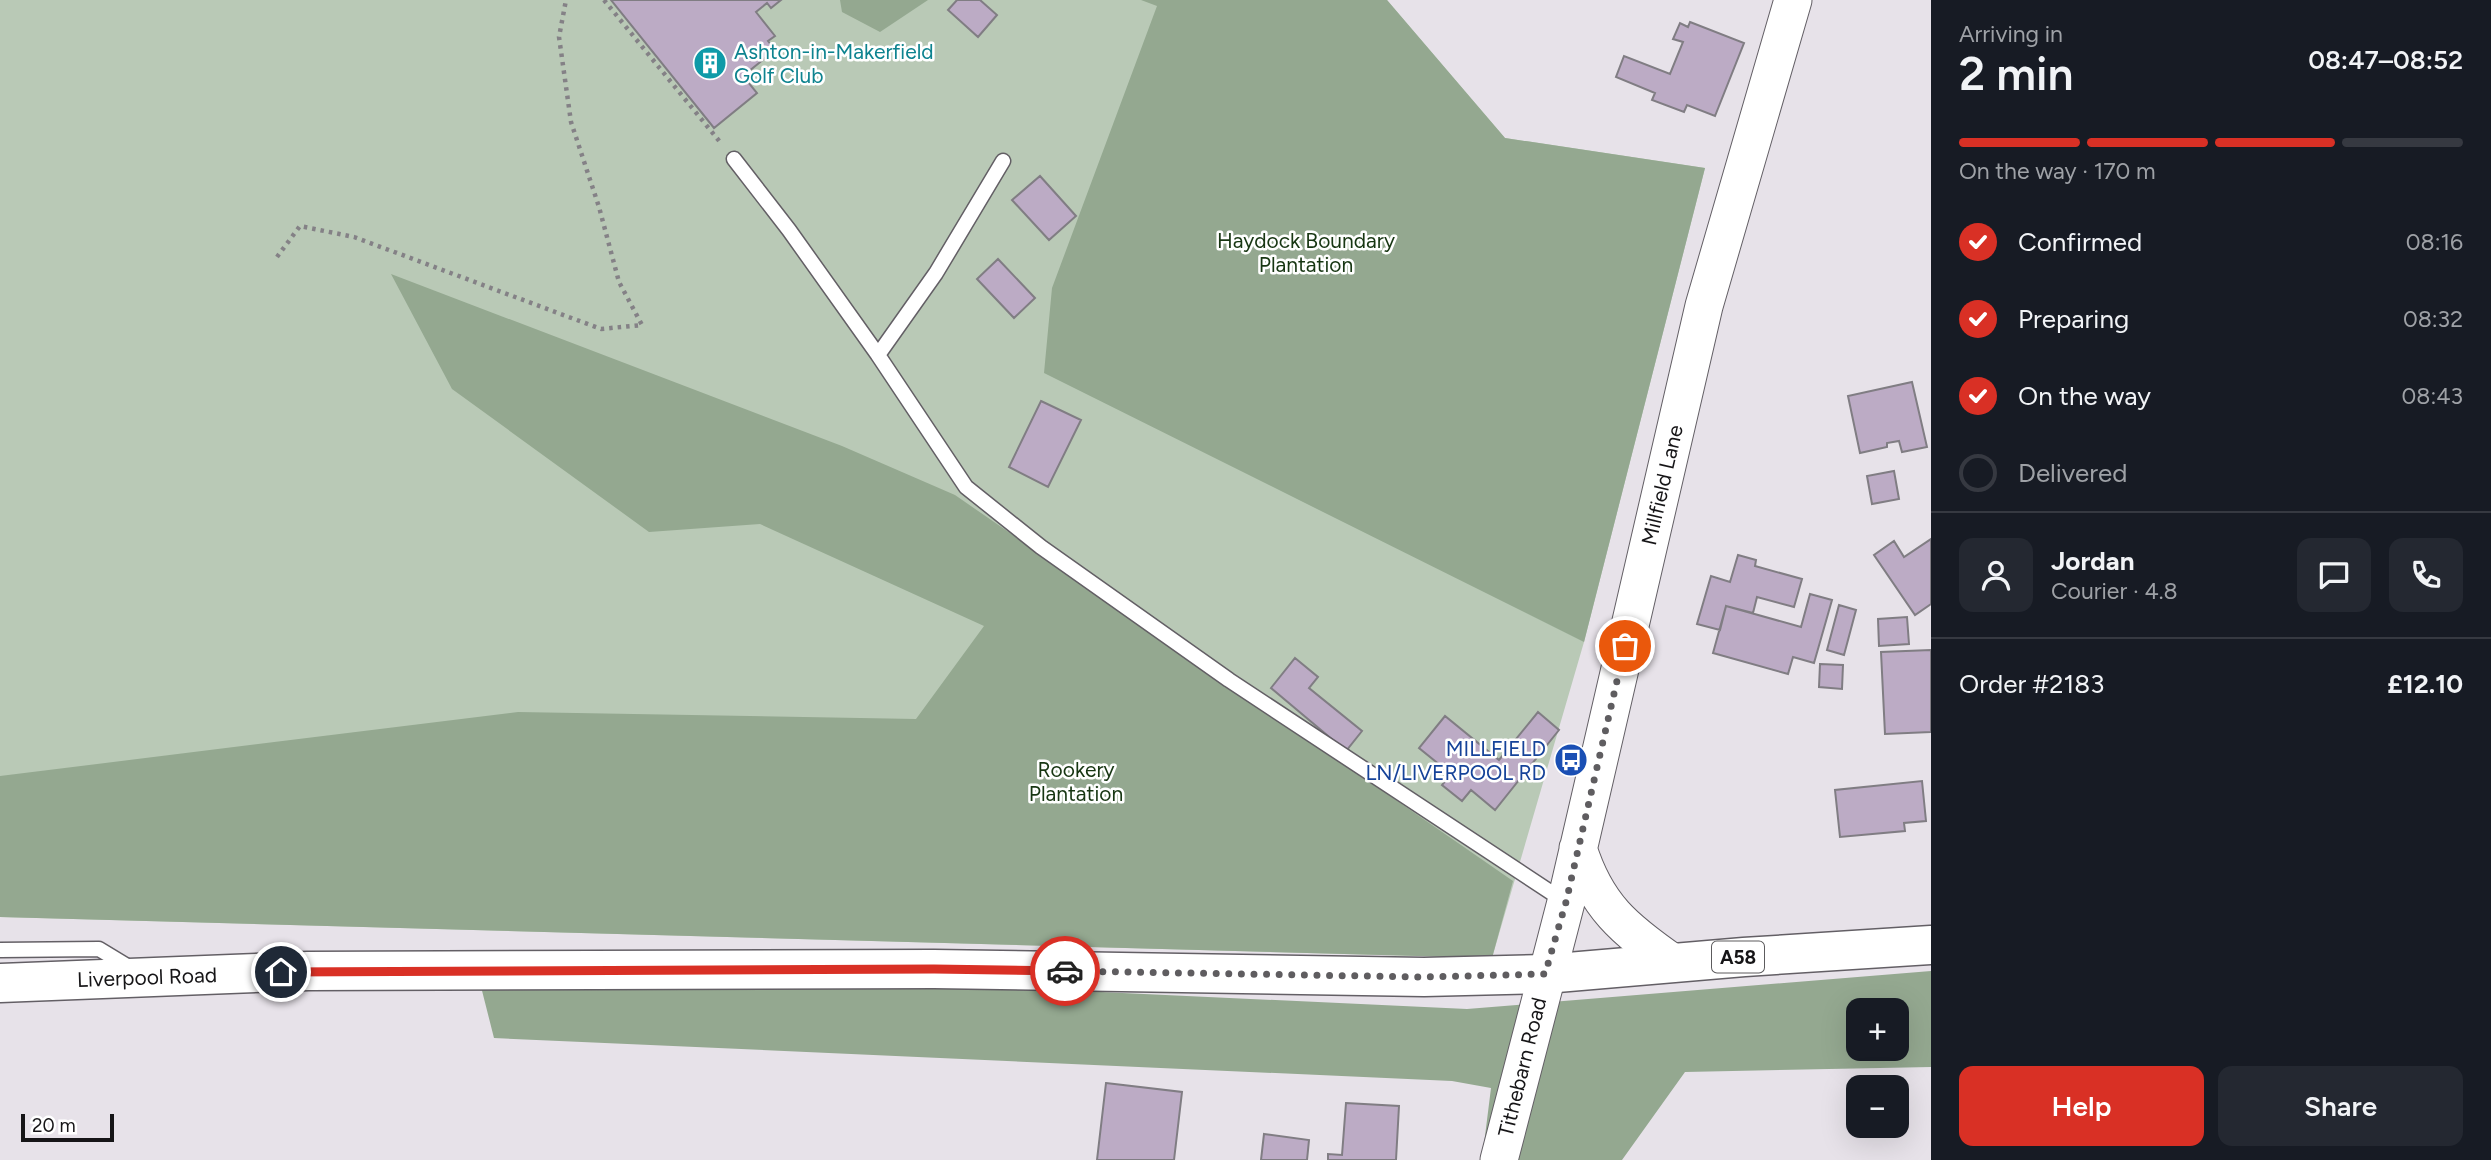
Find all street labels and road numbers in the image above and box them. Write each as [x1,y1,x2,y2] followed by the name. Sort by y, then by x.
[1636,422,1688,548] street label: Millfield Lane
[1712,942,1764,973] road number: A58
[77,962,217,992] street label: Liverpool Road
[1493,995,1551,1139] street label: Tithebarn Road

